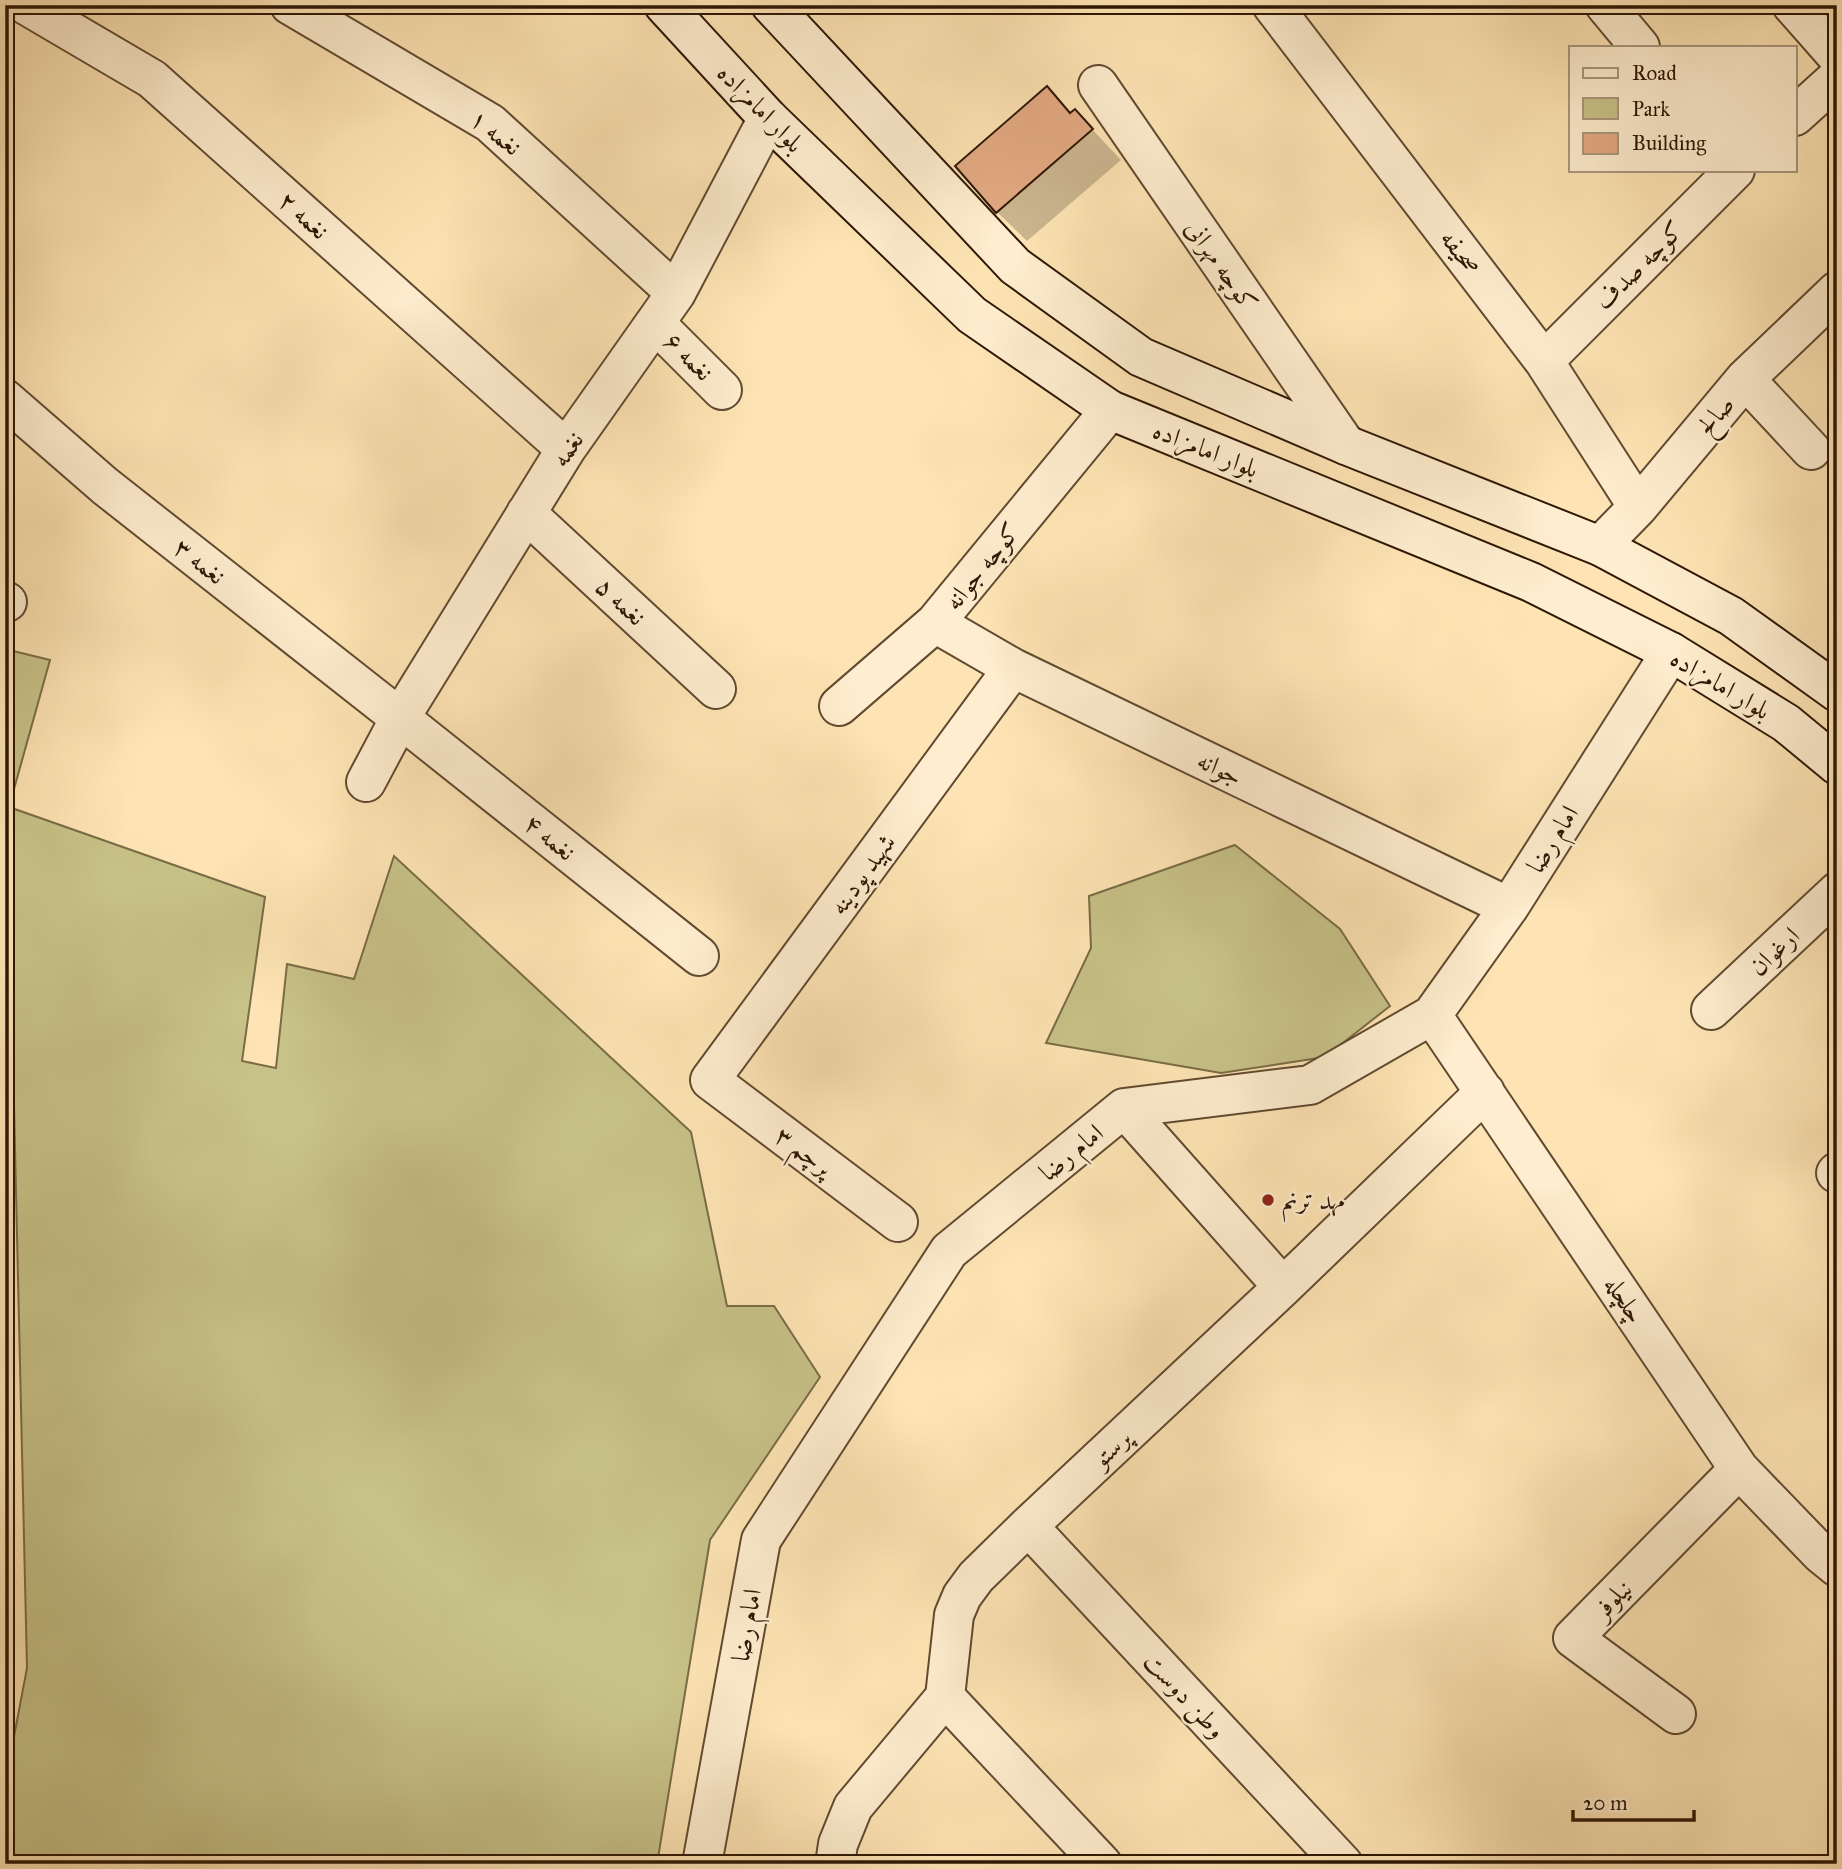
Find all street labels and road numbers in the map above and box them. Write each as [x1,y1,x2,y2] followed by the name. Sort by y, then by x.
[709,57,811,161] street label: بلوار امامزاده
[464,102,528,162] street label: نغمه ۱
[272,184,336,246] street label: نغمه ۲
[1177,213,1265,318] street label: کوچه مهرانی
[1588,214,1692,318] street label: کوچه صدف
[1434,223,1488,281] street label: صحیفه
[657,324,721,388] street label: نغمه ۶
[1689,389,1745,445] street label: صالح
[1148,413,1264,487] street label: بلوار امامزاده
[544,425,590,473] street label: نغمه
[937,516,1029,618] street label: کوچه جوانه
[168,531,232,591] street label: نغمه ۳
[589,570,653,632] street label: نغمه ۵
[1664,642,1777,728] street label: بلوار امامزاده
[1192,743,1248,793] street label: جوانه
[1519,799,1591,882] street label: امام رضا
[518,807,582,867] street label: نغمه ۴
[822,827,905,923] street label: شهید پودینه
[1742,920,1807,983] street label: ارغوان
[1032,1116,1114,1193] street label: امام رضا
[763,1119,841,1192] street label: پرچم ۳
[1596,1269,1652,1330] street label: چلچله
[1082,1420,1140,1477] street label: پرستو
[1583,1572,1639,1628] street label: نیلوفر
[724,1586,775,1665] street label: امام رضا
[1135,1645,1233,1746] street label: وطن دوست

